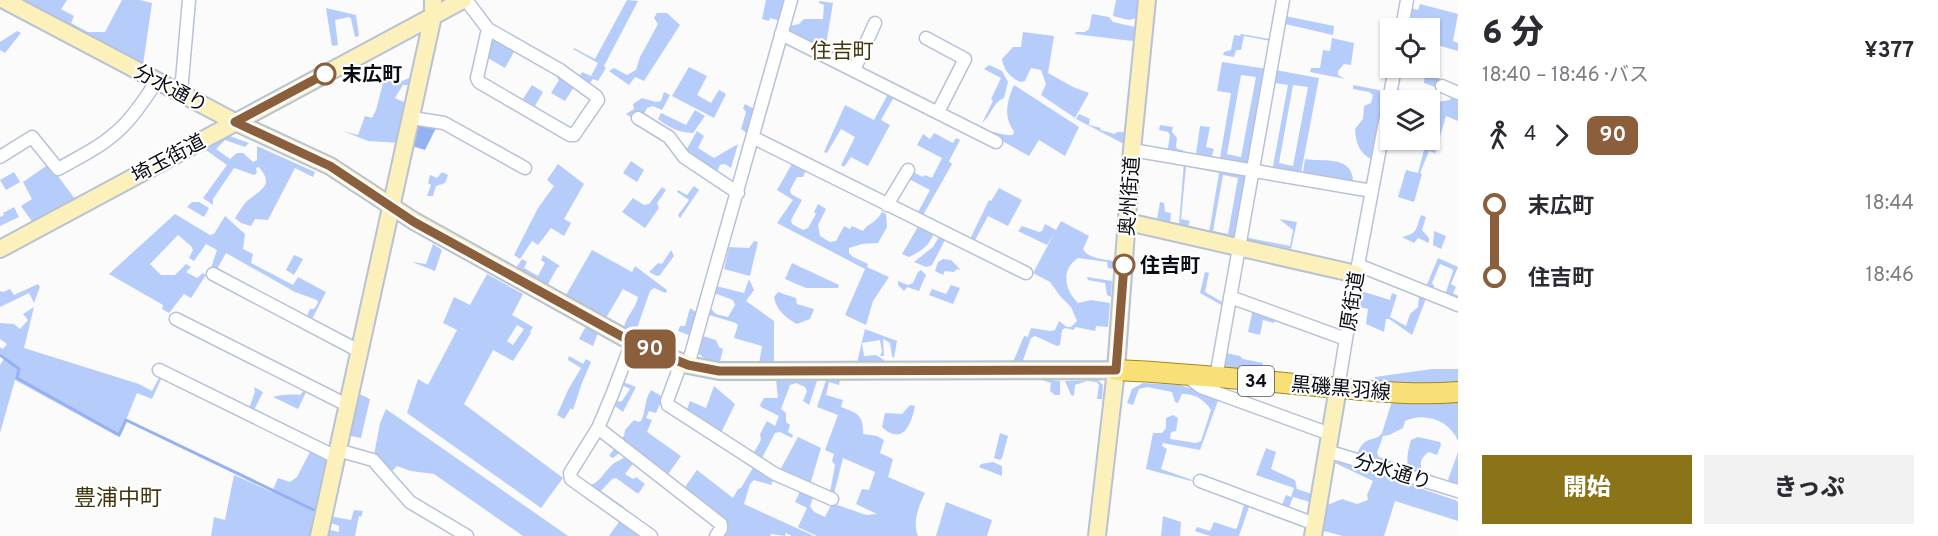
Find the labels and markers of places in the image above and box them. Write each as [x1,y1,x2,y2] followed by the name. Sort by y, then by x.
[314,63,336,85] marker: 末広町
[342,63,402,89] place label: 末広町
[1113,254,1135,276] marker: 住吉町
[1140,254,1200,280] place label: 住吉町

